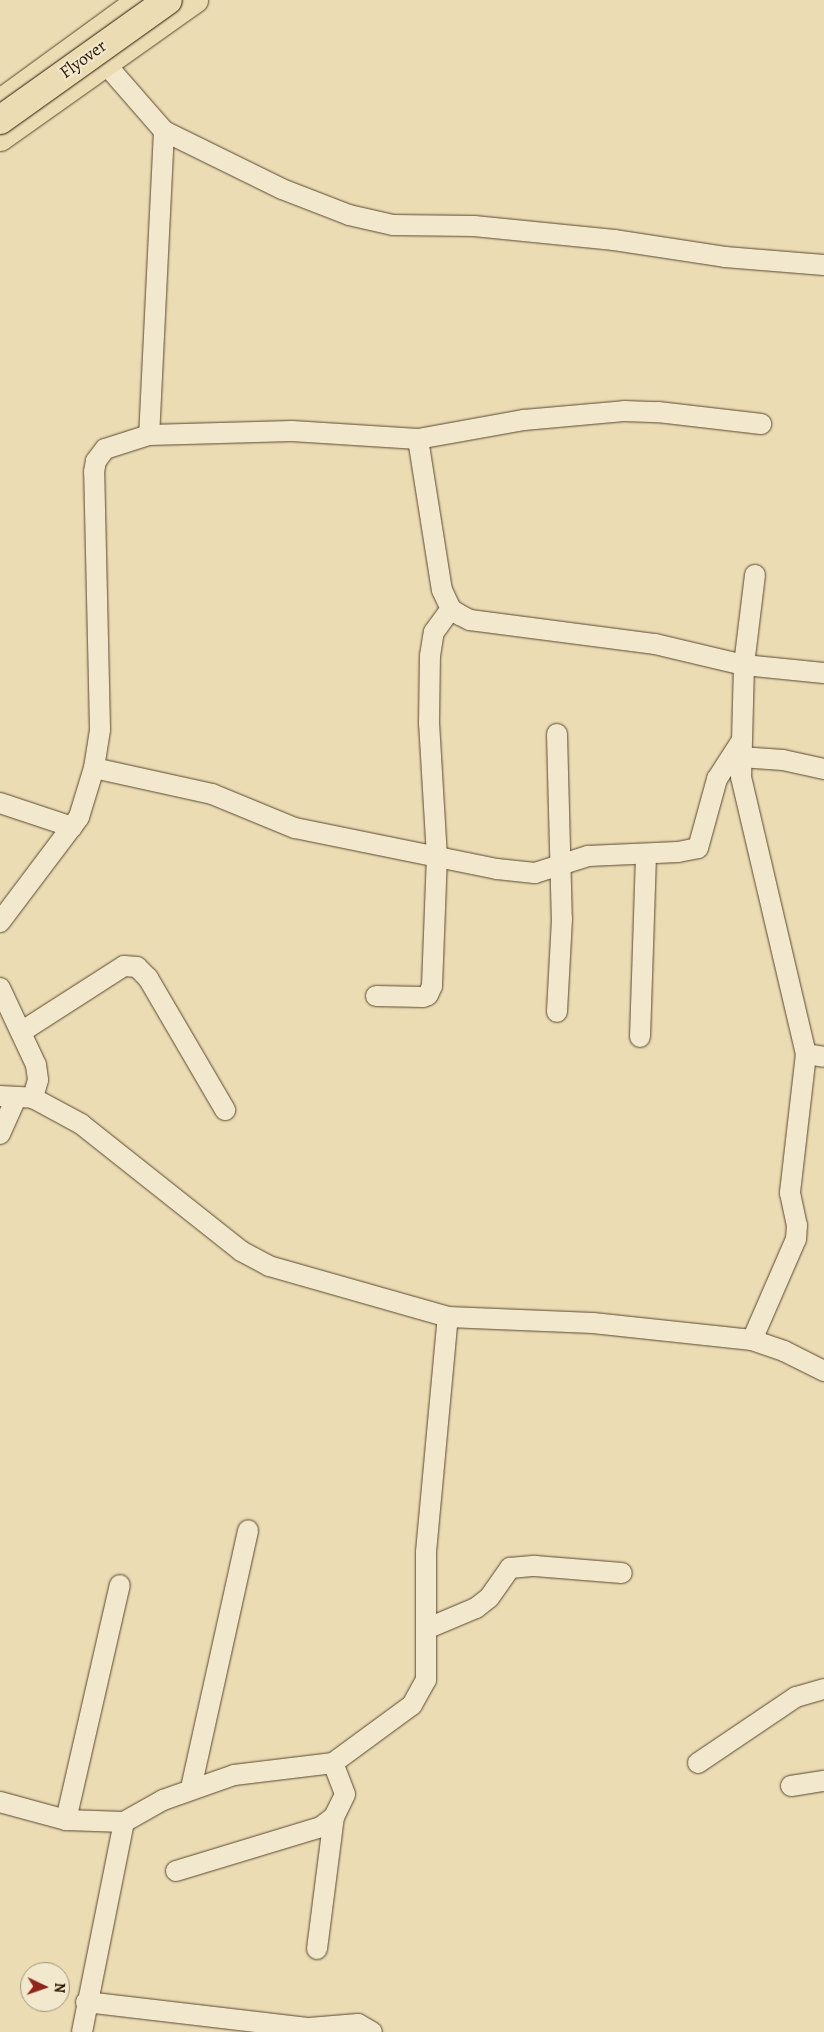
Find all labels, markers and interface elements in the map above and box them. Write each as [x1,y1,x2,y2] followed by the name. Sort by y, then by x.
[55,35,111,83] street label: Flyover
[20,1962,70,2012] north arrow
[50,1982,69,1993] text: N

